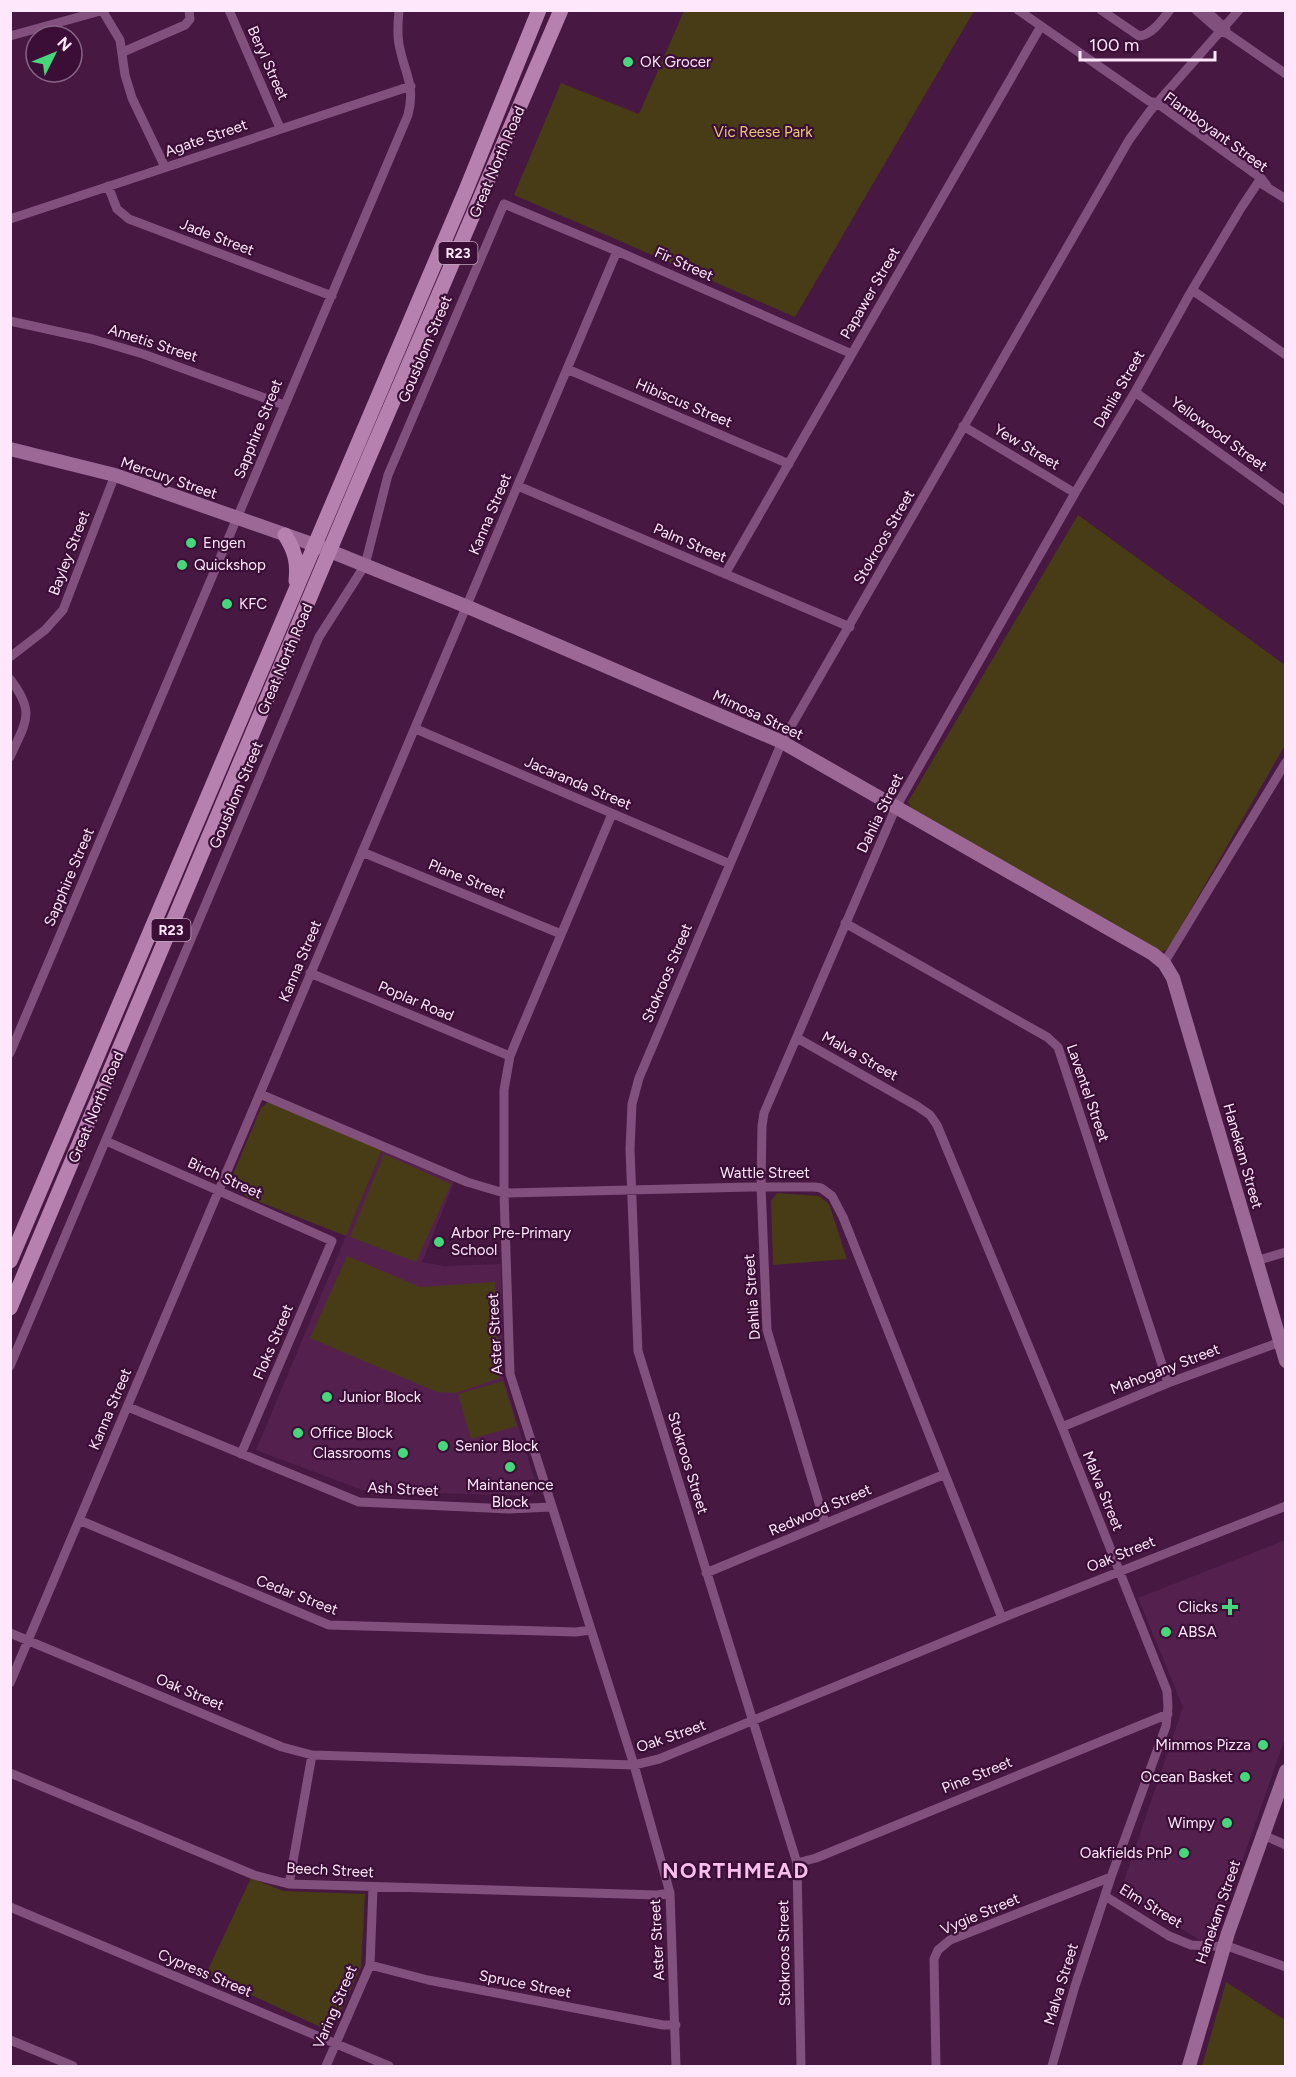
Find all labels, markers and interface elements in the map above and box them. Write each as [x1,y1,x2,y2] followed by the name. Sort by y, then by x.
[244,23,292,103] street label: Beryl Street
[24,24,84,84] north arrow
[1080,24,1215,62] scale bar
[53,33,76,55] text: N
[1089,34,1139,56] text: 100 m
[640,53,711,71] place label: OK Grocer
[621,55,635,69] marker: OK Grocer
[1160,88,1272,176] street label: Flamboyant Street
[465,104,529,220] street label: Great North Road
[162,115,250,161] street label: Agate Street
[714,123,813,141] park label: Vic Reese Park
[177,215,257,260] street label: Jade Street
[438,242,478,264] road number: R23
[652,243,716,285] street label: Fir Street
[836,244,904,342] street label: Papawer Street
[394,292,456,405] street label: Gousblom Street
[106,320,200,366] street label: Ametis Street
[1090,347,1149,431] street label: Dahlia Street
[633,375,735,432] street label: Hibiscus Street
[230,376,286,481] street label: Sapphire Street
[1167,393,1271,475] street label: Yellowood Street
[991,420,1063,474] street label: Yew Street
[118,453,220,503] street label: Mercury Street
[465,470,515,557] street label: Kanna Street
[850,486,918,587] street label: Stokroos Street
[45,508,94,598] street label: Bayley Street
[651,519,730,567] street label: Palm Street
[203,534,246,552] place label: Engen
[184,536,198,550] marker: Engen
[194,556,266,574] place label: Quickshop
[175,558,189,572] marker: Quickshop
[239,595,267,613] place label: KFC
[220,597,234,611] marker: KFC
[253,601,317,717] street label: Great North Road
[710,686,807,744] street label: Mimosa Street
[205,738,267,851] street label: Gousblom Street
[522,752,634,814] street label: Jacaranda Street
[853,770,907,856] street label: Dahlia Street
[40,825,98,929] street label: Sapphire Street
[426,855,509,903] street label: Plane Street
[275,917,325,1004] street label: Kanna Street
[152,919,190,941] road number: R23
[638,920,696,1025] street label: Stokroos Street
[375,977,457,1025] street label: Poplar Road
[819,1028,902,1085] street label: Malva Street
[1063,1042,1113,1145] street label: Laventel Street
[64,1049,128,1165] street label: Great North Road
[1219,1101,1267,1211] street label: Hanekam Street
[185,1154,265,1203] street label: Birch Street
[720,1164,810,1182] street label: Wattle Street
[451,1224,571,1259] place label: Arbor Pre-Primary School
[432,1235,446,1249] marker: Arbor Pre-Primary School
[740,1253,764,1341] street label: Dahlia Street
[484,1292,506,1375] street label: Aster Street
[249,1301,297,1382] street label: Floks Street
[1108,1340,1223,1398] street label: Mahogany Street
[85,1365,135,1452] street label: Kanna Street
[339,1388,422,1406] place label: Junior Block
[320,1390,334,1404] marker: Junior Block
[664,1410,712,1517] street label: Stokroos Street
[310,1424,393,1442] place label: Office Block
[291,1426,305,1440] marker: Office Block
[455,1437,539,1455] place label: Senior Block
[436,1439,450,1453] marker: Senior Block
[313,1444,391,1462] place label: Classrooms
[396,1446,410,1460] marker: Classrooms
[1079,1448,1127,1534] street label: Malva Street
[503,1460,517,1474] marker: Maintanence Block
[467,1476,553,1511] place label: Maintanence Block
[367,1478,439,1500] street label: Ash Street
[766,1480,874,1540] street label: Redwood Street
[1084,1532,1158,1576] street label: Oak Street
[254,1571,341,1619] street label: Cedar Street
[1178,1598,1218,1616] place label: Clicks
[1223,1600,1237,1614] marker: Clicks
[1178,1623,1217,1641] place label: ABSA
[1159,1625,1173,1639] marker: ABSA
[153,1670,227,1715] street label: Oak Street
[634,1716,708,1756] street label: Oak Street
[1155,1736,1251,1754] place label: Mimmos Pizza
[1256,1738,1270,1752] marker: Mimmos Pizza
[939,1753,1015,1797] street label: Pine Street
[1141,1768,1233,1786] place label: Ocean Basket
[1238,1770,1252,1784] marker: Ocean Basket
[1168,1814,1215,1832] place label: Wimpy
[1220,1816,1234,1830] marker: Wimpy
[1080,1844,1172,1862] place label: Oakfields PnP
[1177,1846,1191,1860] marker: Oakfields PnP
[1192,1857,1244,1966] street label: Hanekam Street
[662,1858,810,1883] district label: NORTHMEAD
[286,1859,375,1881] street label: Beech Street
[1116,1880,1186,1932] street label: Elm Street
[938,1889,1023,1939] street label: Vygie Street
[646,1898,668,1981] street label: Aster Street
[774,1900,794,2006] street label: Stokroos Street
[1040,1941,1082,2027] street label: Malva Street
[155,1945,255,2001] street label: Cypress Street
[309,1962,361,2051] street label: Varing Street
[477,1966,573,2002] street label: Spruce Street

